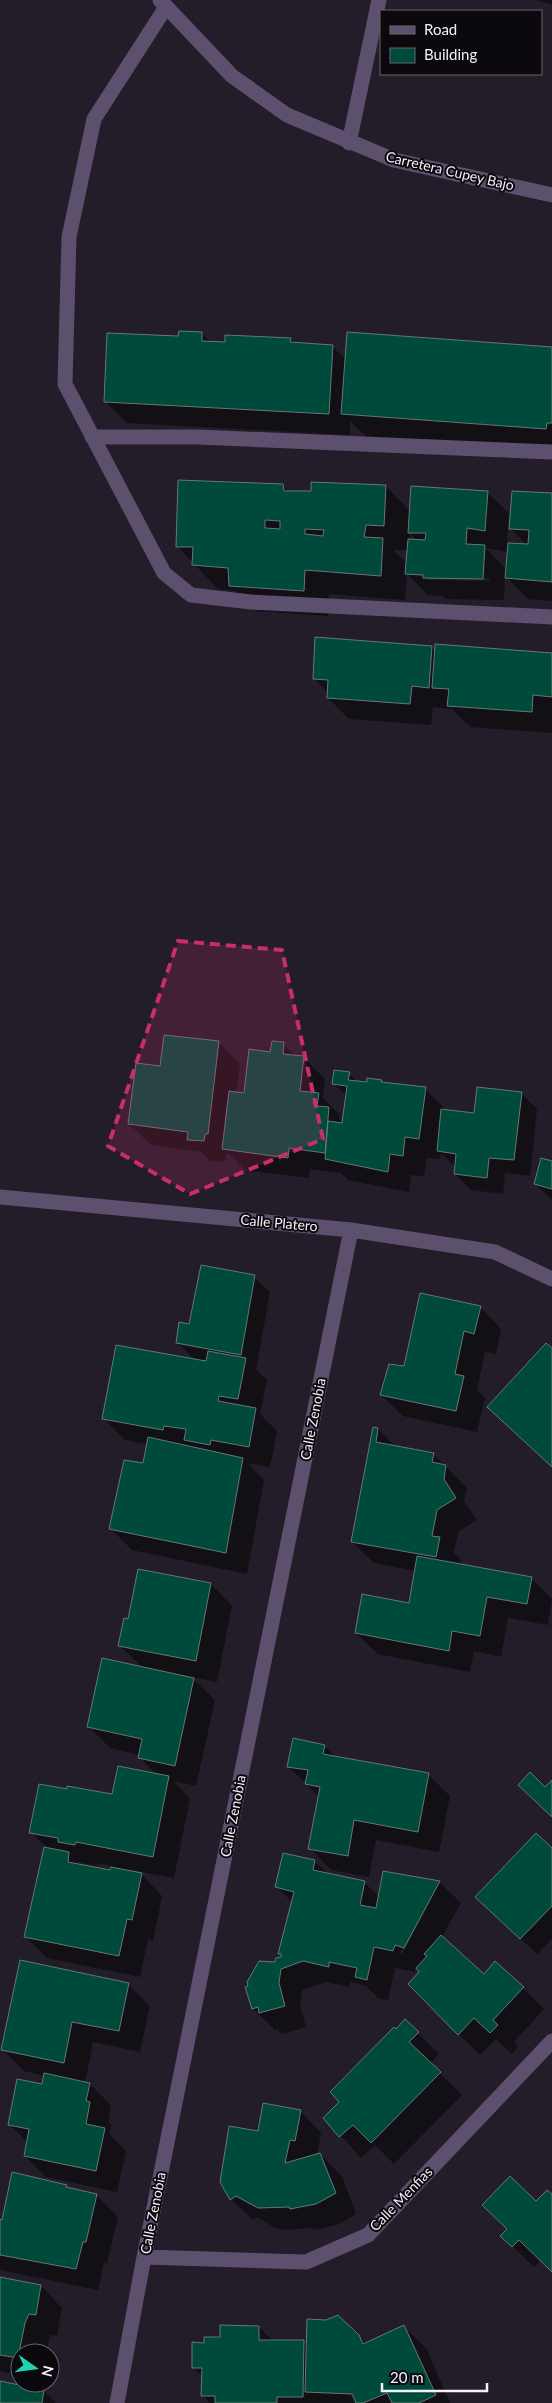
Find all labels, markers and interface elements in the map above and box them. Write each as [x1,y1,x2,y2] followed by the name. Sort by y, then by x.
[380,10,542,75] legend
[424,20,457,38] text: Road
[424,45,477,63] text: Building
[384,147,516,194] street label: Carretera Cupey Bajo
[240,1211,318,1234] street label: Calle Platero
[296,1376,329,1461] street label: Calle Zenobia
[216,1773,249,1858] street label: Calle Zenobia
[366,2163,436,2234] street label: Calle Menfias
[136,2170,169,2255] street label: Calle Zenobia
[10,2343,60,2393] north arrow
[382,2360,487,2392] scale bar
[39,2364,58,2379] text: N
[390,2368,424,2386] text: 20 m

